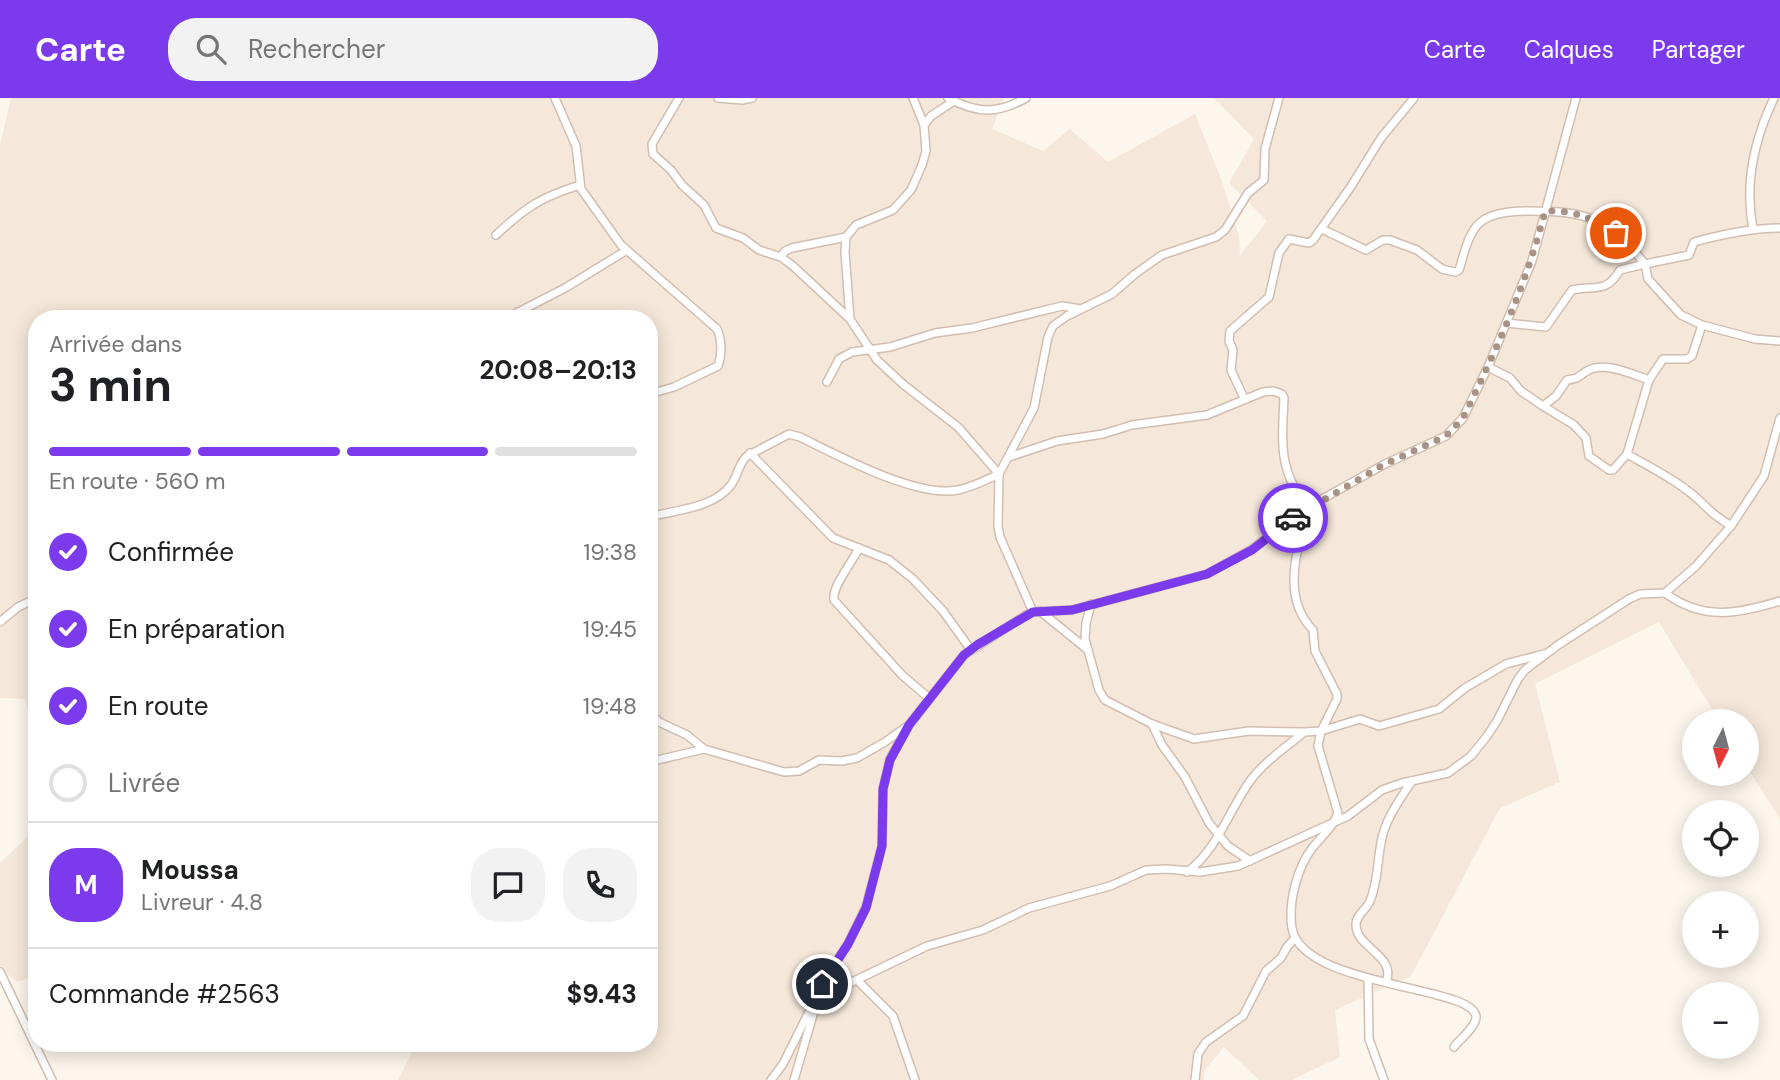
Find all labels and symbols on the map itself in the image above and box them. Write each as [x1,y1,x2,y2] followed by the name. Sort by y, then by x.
[1586,203,1646,263] pin
[1258,483,1328,553] courier
[1682,709,1759,786] north arrow
[792,954,852,1014] pin

